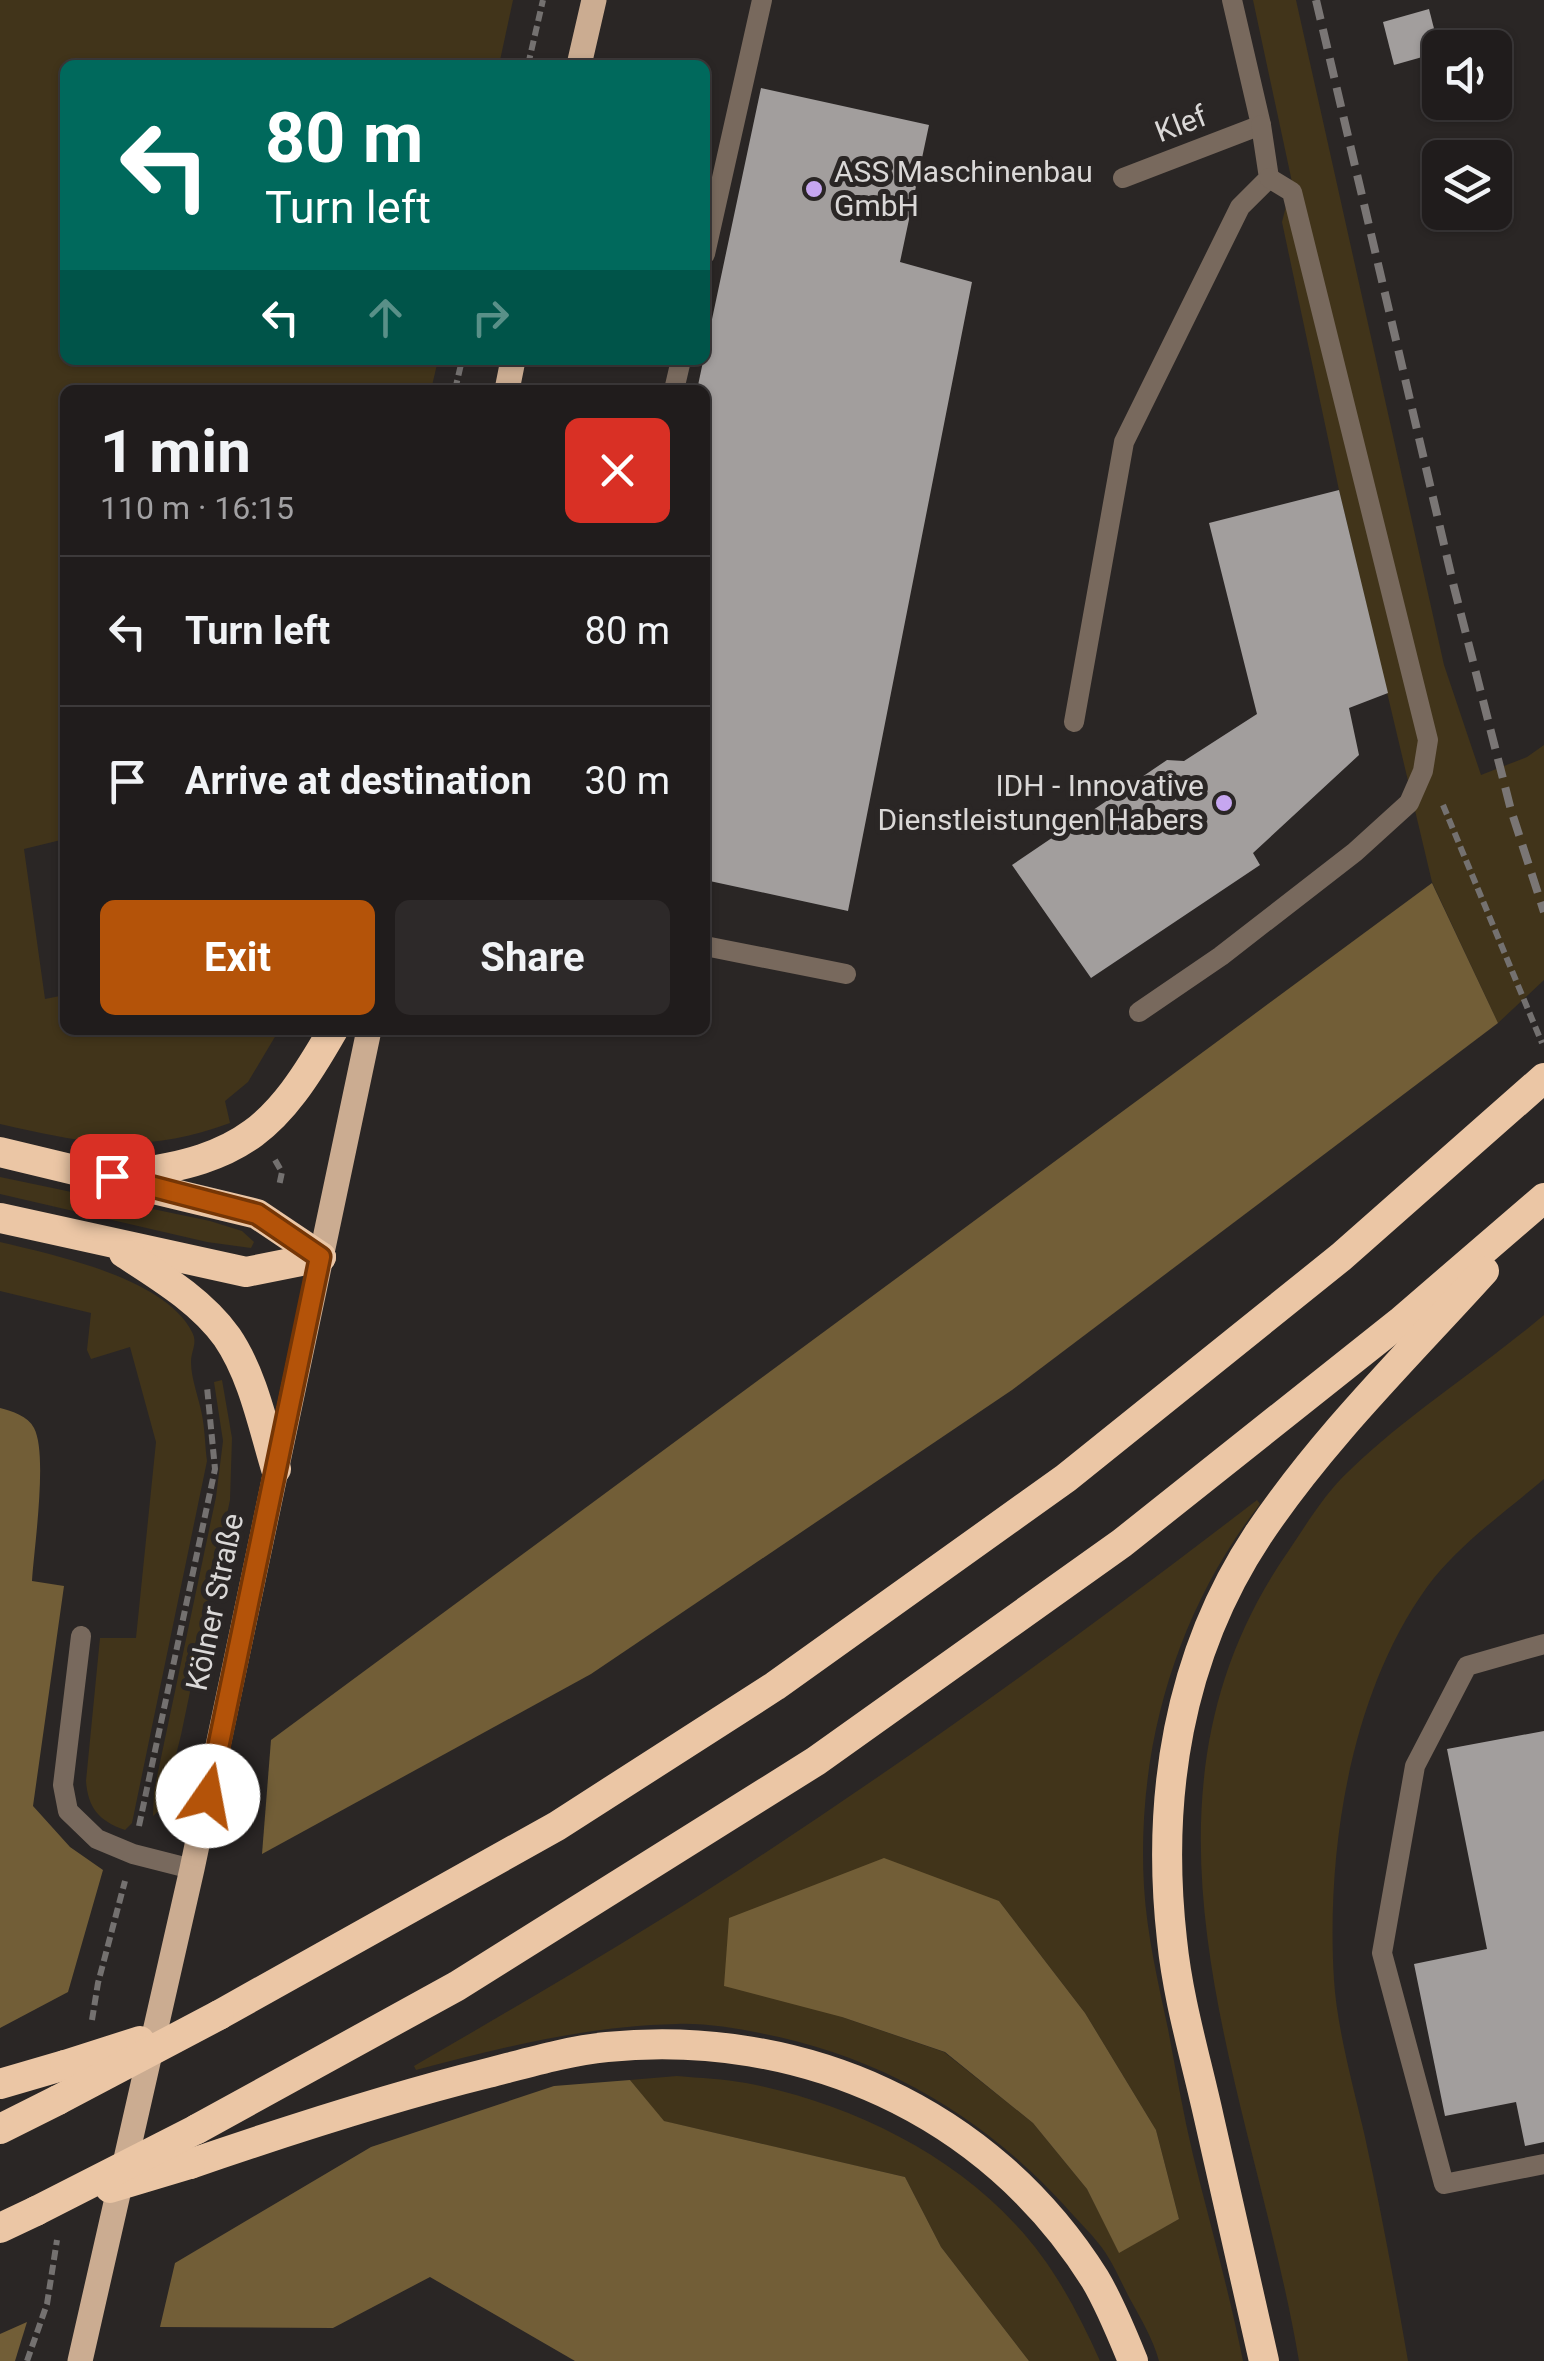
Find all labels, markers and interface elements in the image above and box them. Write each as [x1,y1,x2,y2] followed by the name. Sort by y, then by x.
[1422,30,1512,230] map controls
[1422,30,1512,120] button: sound
[265,97,423,179] text: 80 m
[1150,98,1212,149] street label: Klef
[100,100,230,230] icon: left
[1422,140,1512,230] button: layers
[834,154,1093,223] place label: ASS Maschinenbau GmbH
[803,178,825,200] marker: ASS Maschinenbau GmbH
[265,181,431,234] text: Turn left
[253,290,308,345] icon: left
[358,290,413,345] icon: ahead
[463,290,518,345] icon: right
[100,416,251,487] text: 1 min
[565,418,670,523] button: close
[100,489,294,527] text: 110 m · 16:15
[100,604,155,659] icon: left
[185,609,330,653] text: Turn left
[585,609,670,653] text: 80 m
[100,754,155,809] icon: arrive
[185,759,532,803] text: Arrive at destination
[585,759,670,803] text: 30 m
[877,768,1204,837] place label: IDH - Innovative Dienstleistungen Habers
[1213,792,1235,814] marker: IDH - Innovative Dienstleistungen Habers
[100,900,375,1015] button: Exit
[395,900,670,1015] button: Share
[70,1134,155,1219] pin
[85,1149,140,1204] icon: arrive
[179,1510,250,1694] street label: Kölner Straße
[156,1744,260,1848] position arrow

